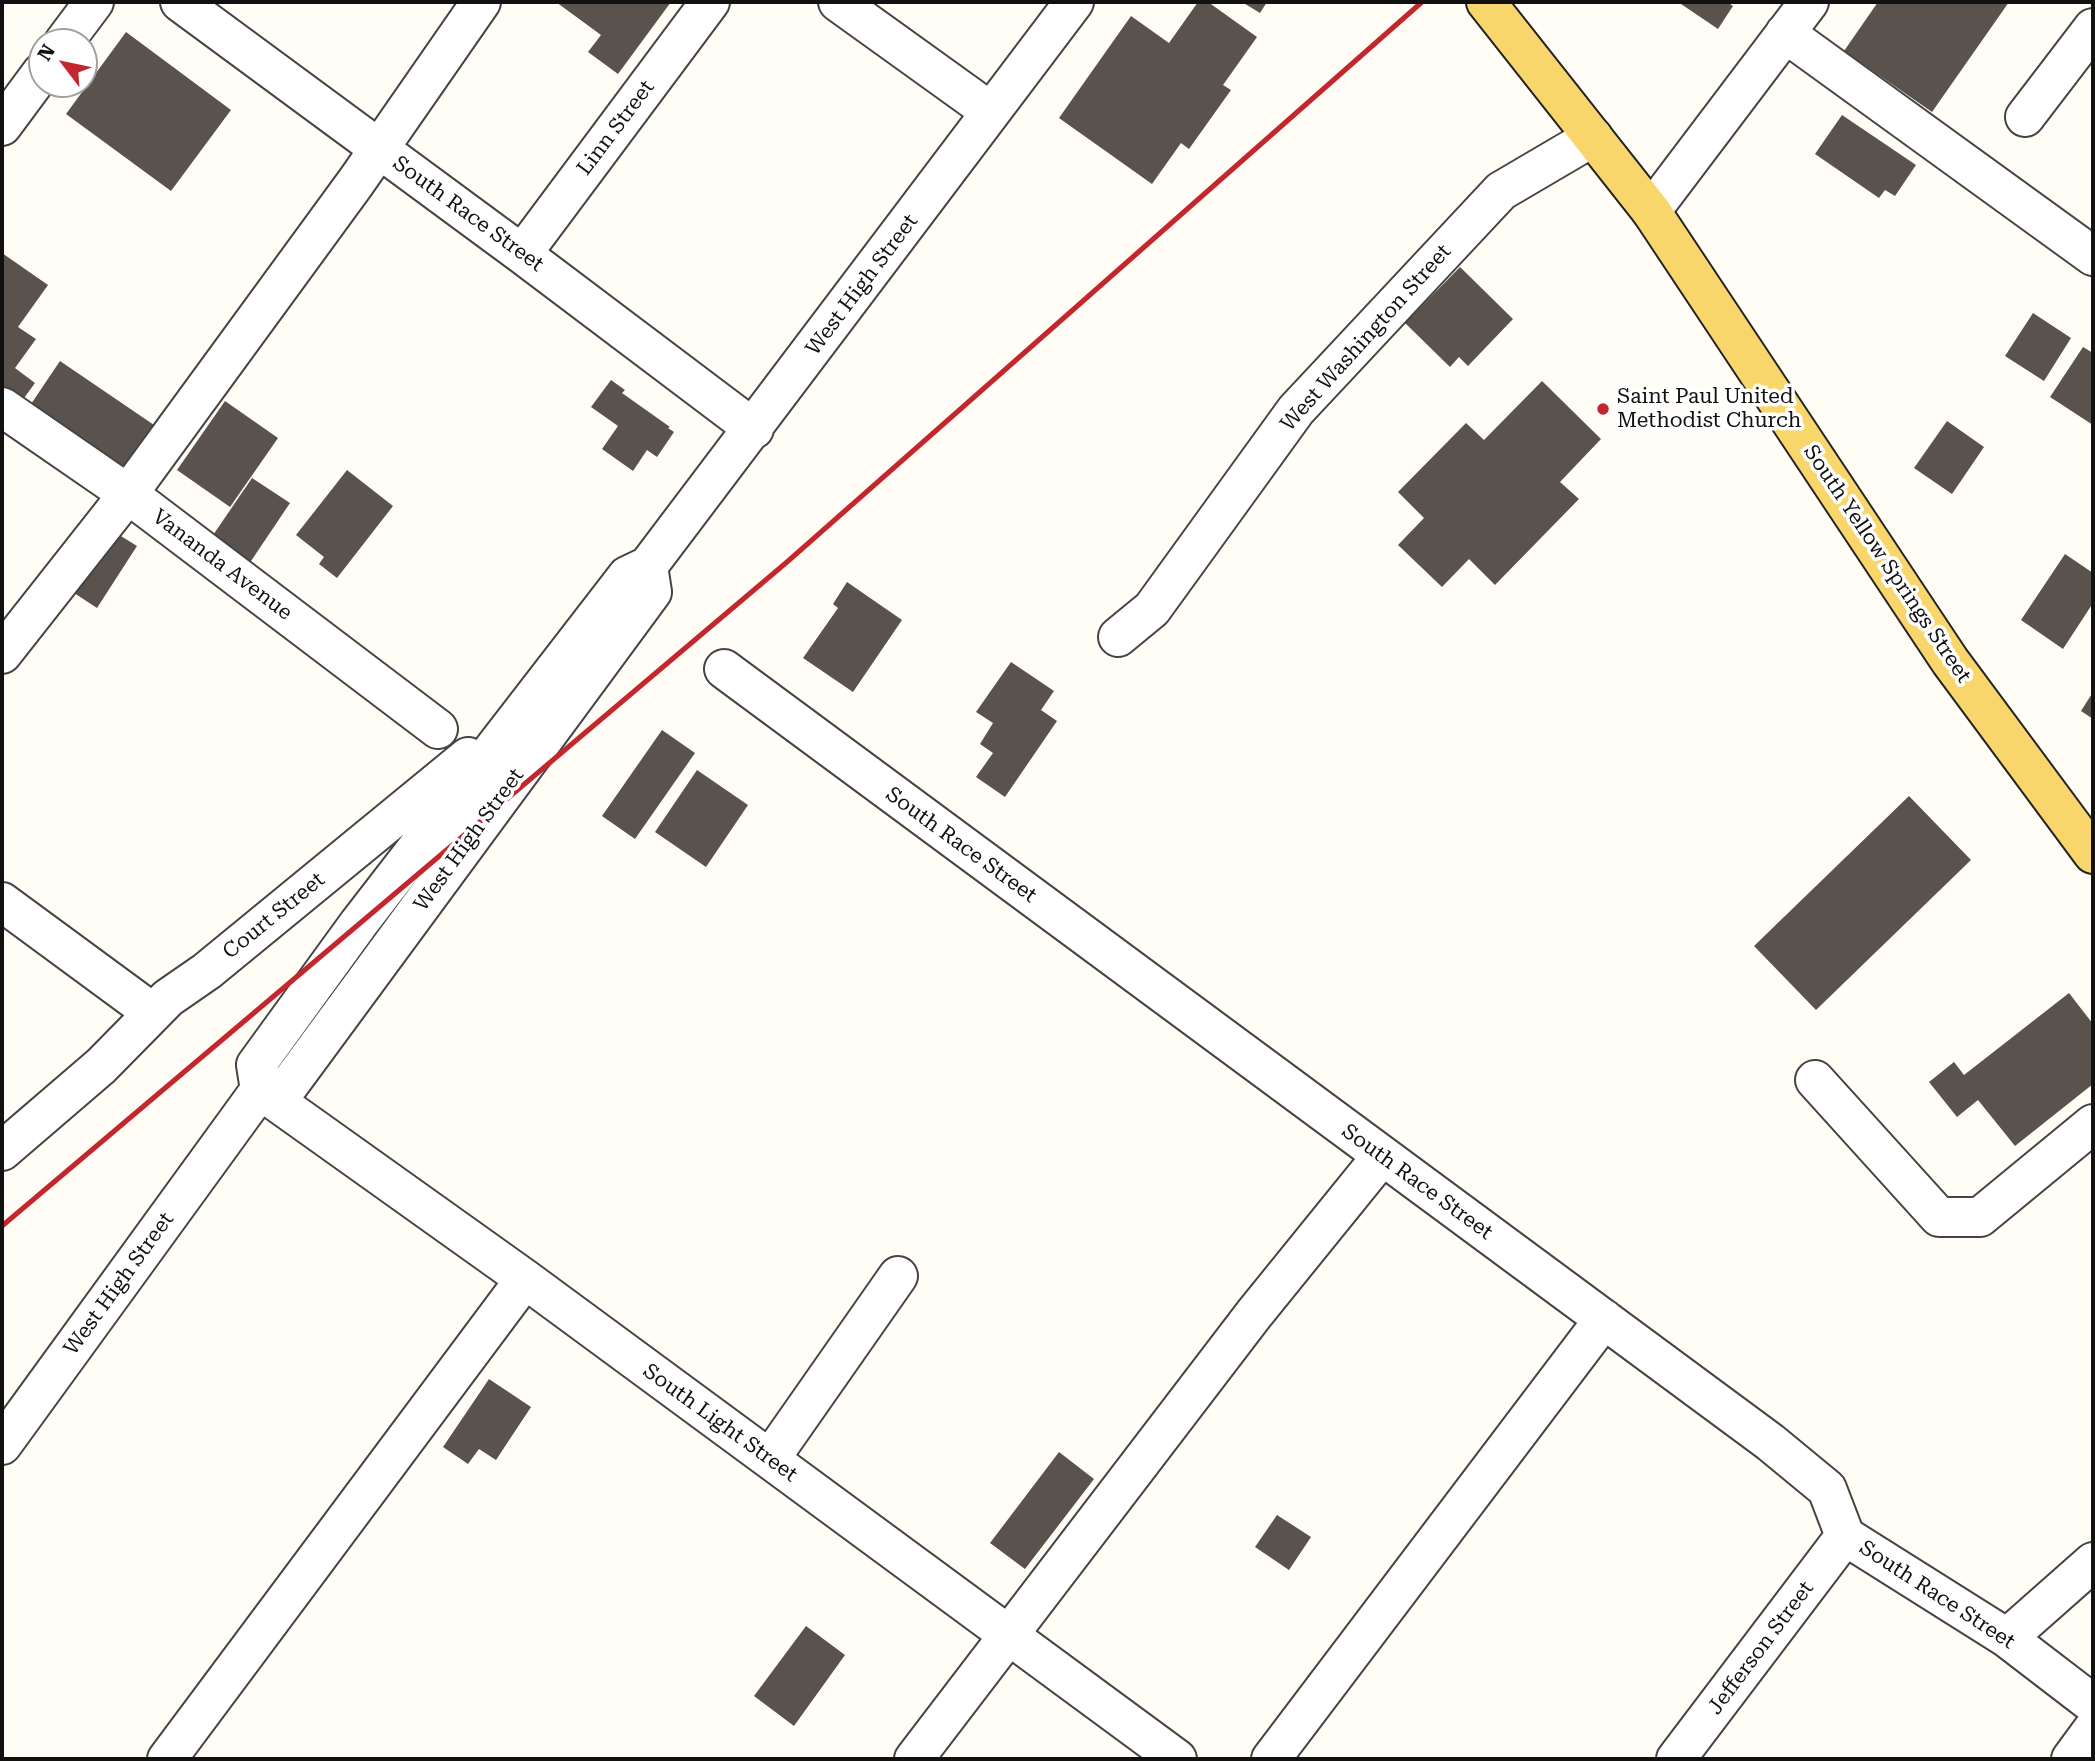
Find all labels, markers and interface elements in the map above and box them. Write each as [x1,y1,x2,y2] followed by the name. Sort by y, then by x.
[28,28,98,98] north arrow
[33,40,60,65] text: N
[572,76,660,180] street label: Linn Street
[388,151,548,277] street label: South Race Street
[801,209,923,361] street label: West High Street
[1275,239,1457,437] street label: West Washington Street
[1617,384,1801,434] place label: Saint Paul United Methodist Church
[1595,401,1611,417] marker: Saint Paul United Methodist Church
[1798,440,1976,688] street label: South Yellow Springs Street
[147,504,297,626] street label: Vananda Avenue
[409,764,529,916] street label: West High Street
[881,782,1041,908] street label: South Race Street
[218,867,330,965] street label: Court Street
[1337,1119,1497,1245] street label: South Race Street
[59,1208,179,1360] street label: West High Street
[638,1359,802,1487] street label: South Light Street
[1854,1535,2020,1655] street label: South Race Street
[1703,1576,1819,1720] street label: Jefferson Street

